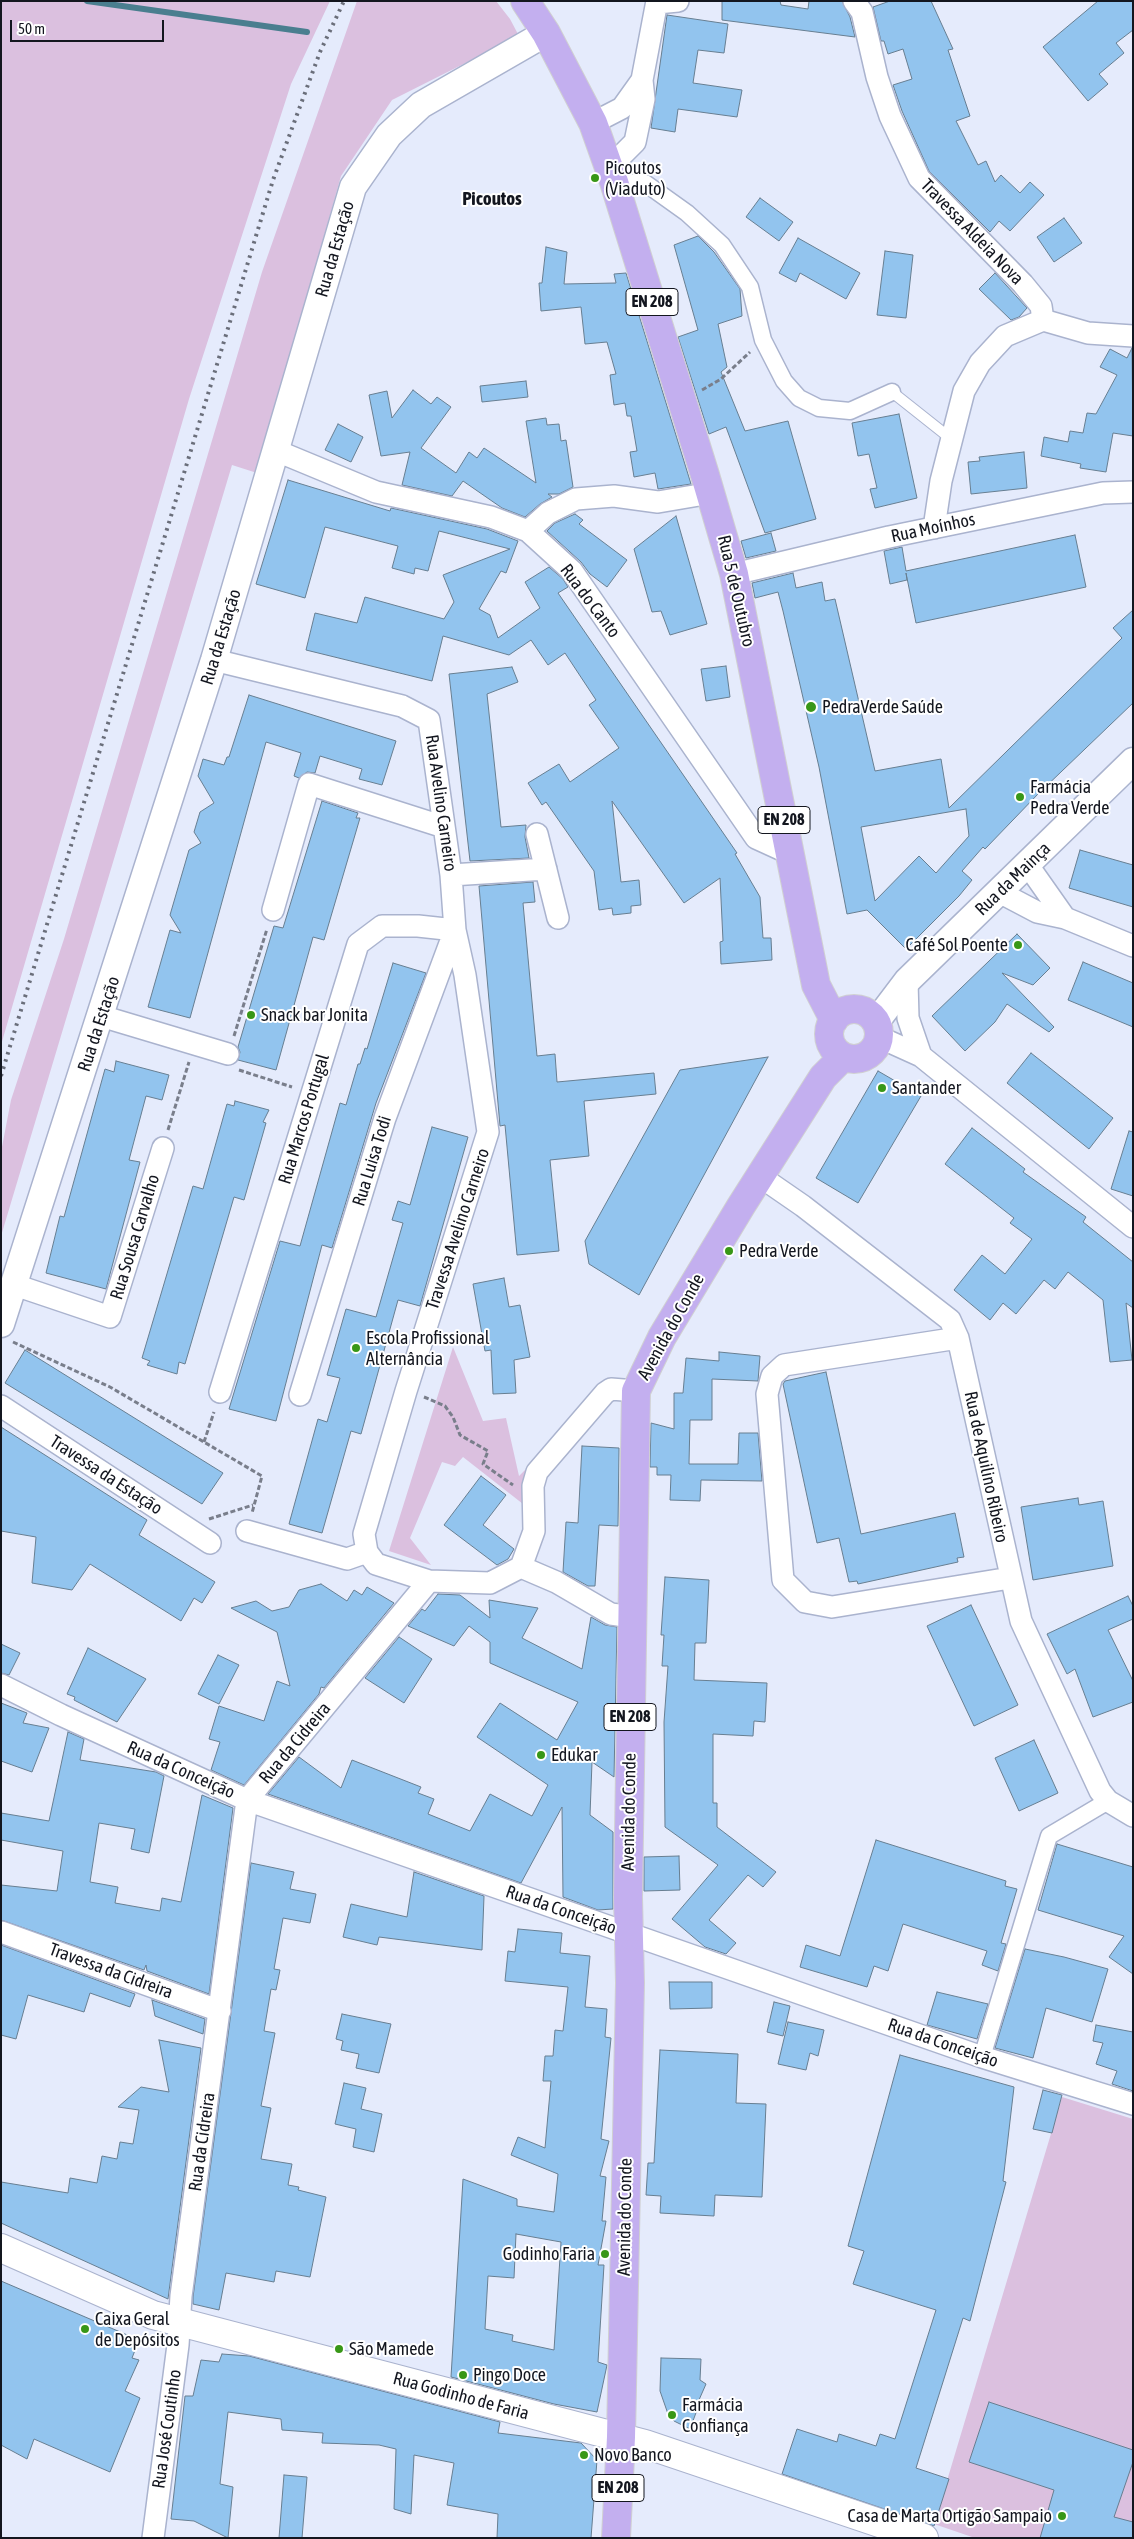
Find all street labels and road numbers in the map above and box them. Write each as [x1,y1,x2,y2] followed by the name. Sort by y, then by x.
[916,175,1028,289] street label: Travessa Aldeia Nova
[311,198,359,300] street label: Rua da Estação
[626,288,678,316] road number: EN 208
[889,509,977,547] street label: Rua Moínhos
[713,533,759,649] street label: Rua 5 de Outubro
[555,560,625,642] street label: Rua do Canto
[196,587,246,687] street label: Rua da Estação
[421,733,461,873] street label: Rua Avelino Carneiro
[758,806,810,834] road number: EN 208
[971,838,1055,920] street label: Rua da Mainça
[73,974,125,1074] street label: Rua da Estação
[274,1051,334,1187] street label: Rua Marcos Portugal
[348,1113,396,1209] street label: Rua Luisa Todi
[422,1146,494,1312] street label: Travessa Avelino Carneiro
[106,1172,164,1302] street label: Rua Sousa Carvalho
[633,1270,709,1384] street label: Avenida do Conde
[959,1389,1013,1545] street label: Rua de Aquilino Ribeiro
[46,1431,166,1519] street label: Travessa da Estação
[255,1698,335,1788] street label: Rua da Cidreira
[604,1704,656,1730] road number: EN 208
[124,1737,238,1803] street label: Rua da Conceição
[617,1753,641,1871] street label: Avenida do Conde
[503,1881,619,1939] street label: Rua da Conceição
[46,1939,176,2003] street label: Travessa da Cidreira
[885,2014,1001,2072] street label: Rua da Conceição
[184,2091,220,2193] street label: Rua da Cidreira
[613,2158,637,2276] street label: Avenida do Conde
[391,2367,531,2425] street label: Rua Godinho de Faria
[148,2368,186,2490] street label: Rua José Coutinho
[592,2474,644,2502] road number: EN 208

